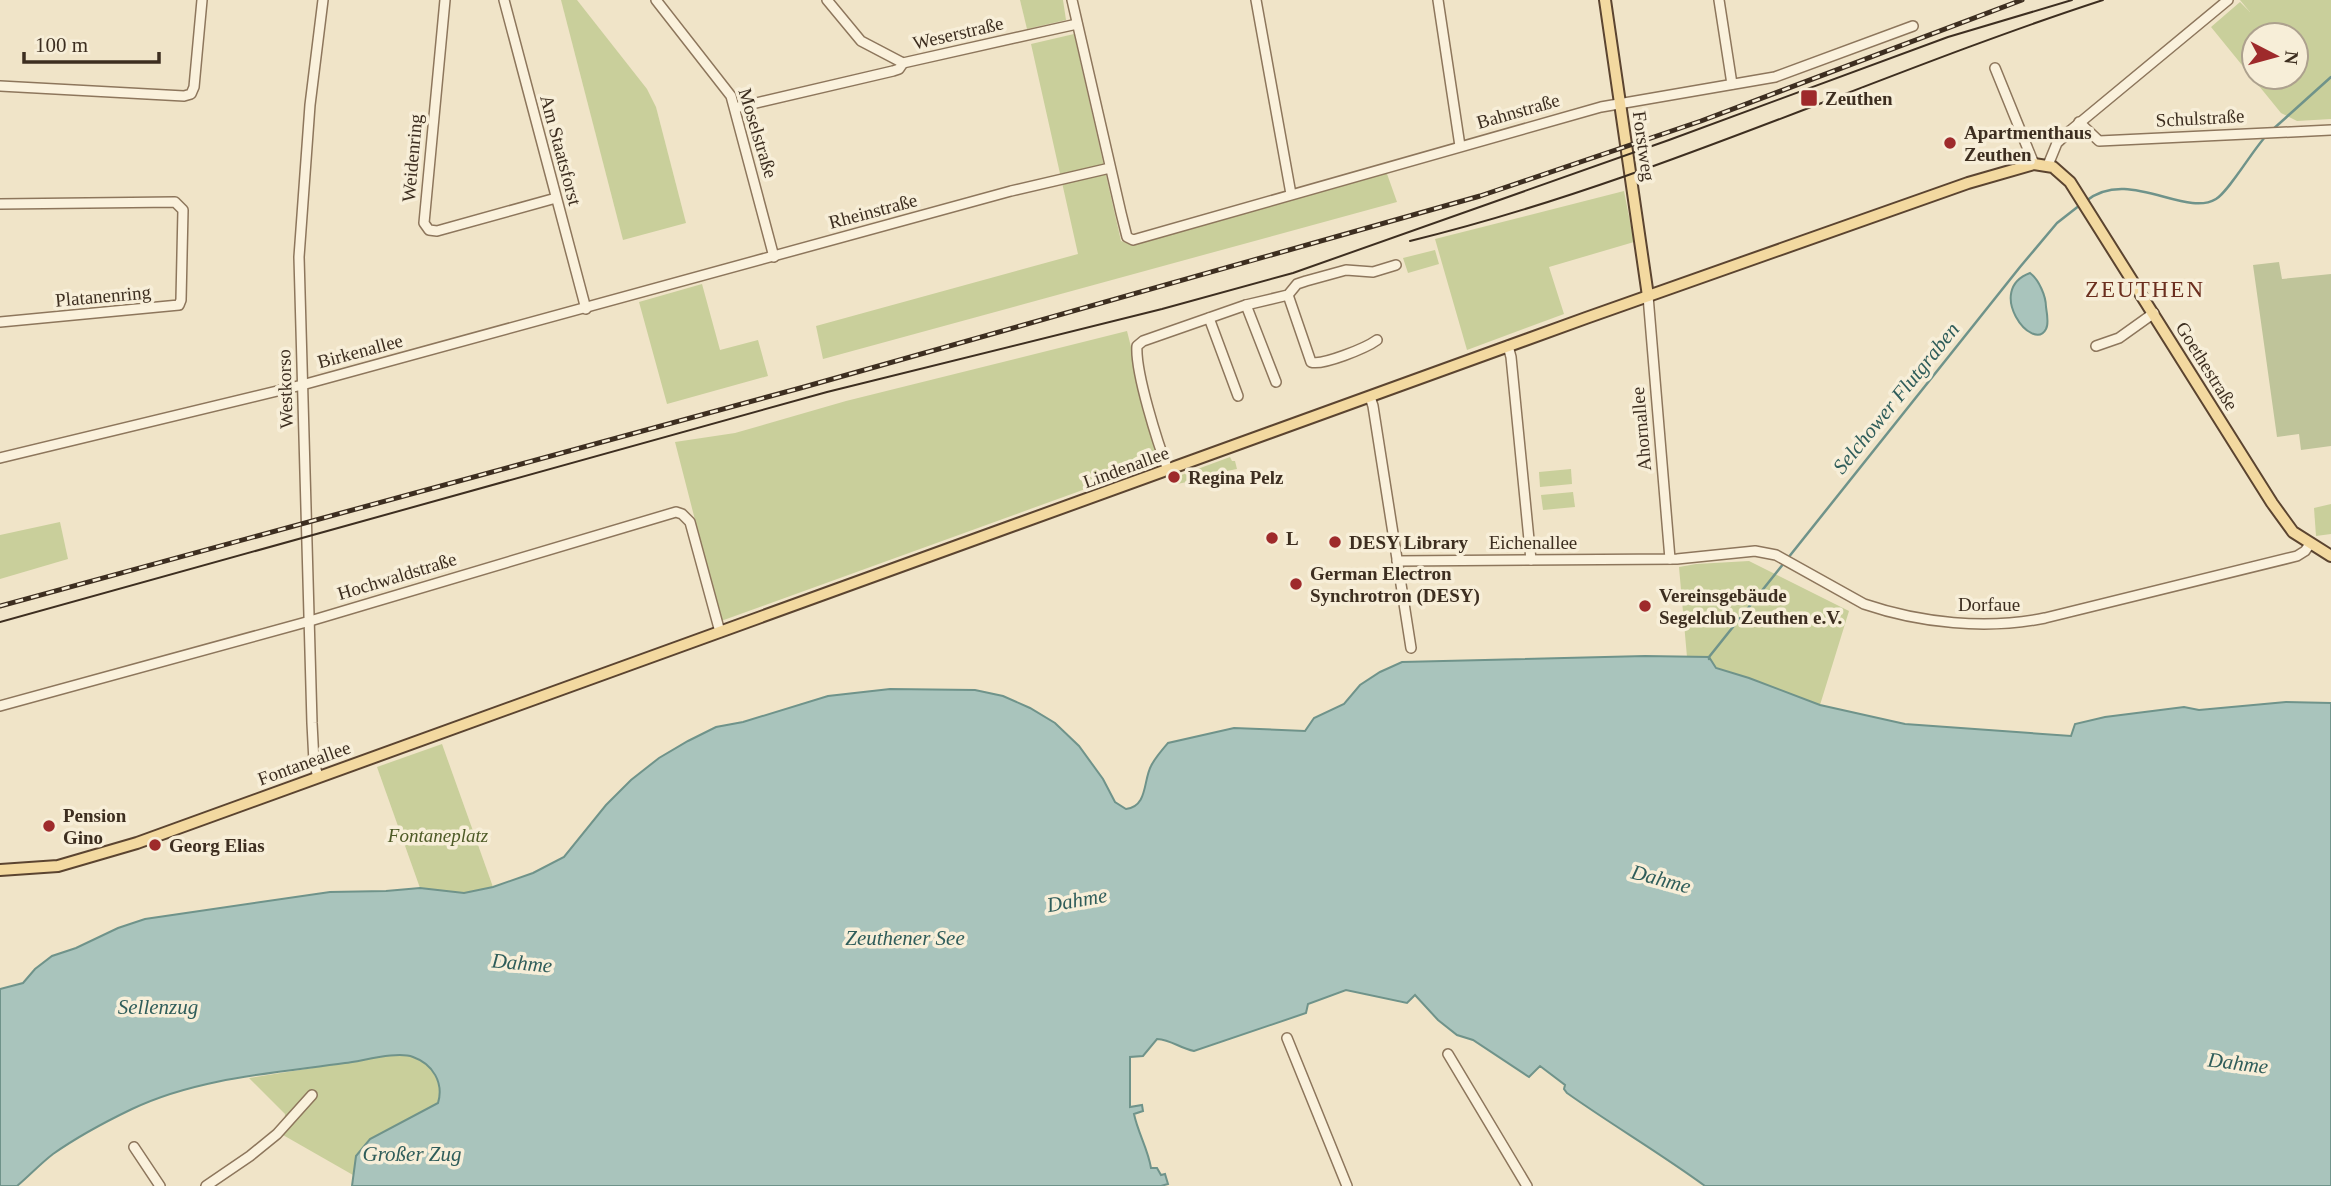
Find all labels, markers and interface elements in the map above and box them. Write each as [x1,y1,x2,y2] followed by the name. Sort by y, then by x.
[911,12,1005,54] street label: Weserstraße
[24,21,159,65] scale bar
[2240,21,2310,91] north arrow
[35,33,88,57] text: 100 m
[2280,50,2303,66] text: N
[734,86,782,180] street label: Moselstraße
[1799,88,1819,108] marker: Zeuthen
[1825,88,1893,109] place label: Zeuthen
[1474,89,1562,133] street label: Bahnstraße
[536,92,586,208] street label: Am Staatsforst
[2155,105,2245,131] street label: Schulstraße
[1629,110,1659,183] street label: Forstweg
[398,113,426,203] street label: Weidenring
[1964,122,2092,165] place label: Apartmenthaus Zeuthen
[1942,135,1958,151] marker: Apartmenthaus Zeuthen
[826,189,920,233] street label: Rheinstraße
[2085,277,2205,302] district label: ZEUTHEN
[54,281,152,311] street label: Platanenring
[1828,318,1964,478] water label: Selchower Flutgraben
[2172,318,2242,414] street label: Goethestraße
[315,330,405,372] street label: Birkenallee
[273,349,297,429] street label: Westkorso
[1627,386,1655,472] street label: Ahornallee
[1080,442,1172,492] street label: Lindenallee
[1188,467,1284,488] place label: Regina Pelz
[1166,469,1182,485] marker: Regina Pelz
[1286,528,1299,549] place label: L
[1264,530,1280,546] marker: L
[1349,532,1469,553] place label: DESY Library
[1489,532,1577,553] street label: Eichenallee
[1327,534,1343,550] marker: DESY Library
[335,548,459,604] street label: Hochwaldstraße
[1310,563,1480,607] place label: German Electron Synchrotron (DESY)
[1288,576,1304,592] marker: German Electron Synchrotron (DESY)
[1659,585,1842,628] place label: Vereinsgebäude Segelclub Zeuthen e.V.
[1958,594,2020,615] street label: Dorfaue
[1637,598,1653,614] marker: Vereinsgebäude Segelclub Zeuthen e.V.
[255,737,353,789] street label: Fontaneallee
[63,805,127,848] place label: Pension Gino
[41,818,57,834] marker: Pension Gino
[387,825,489,846] park label: Fontaneplatz
[169,835,265,856] place label: Georg Elias
[147,837,163,853] marker: Georg Elias
[1628,859,1693,898] water label: Dahme
[1044,883,1109,917] water label: Dahme
[845,926,965,950] water label: Zeuthener See
[490,948,553,978] water label: Dahme
[118,995,198,1019] water label: Sellenzug
[2205,1047,2270,1079] water label: Dahme
[363,1142,461,1166] water label: Großer Zug

